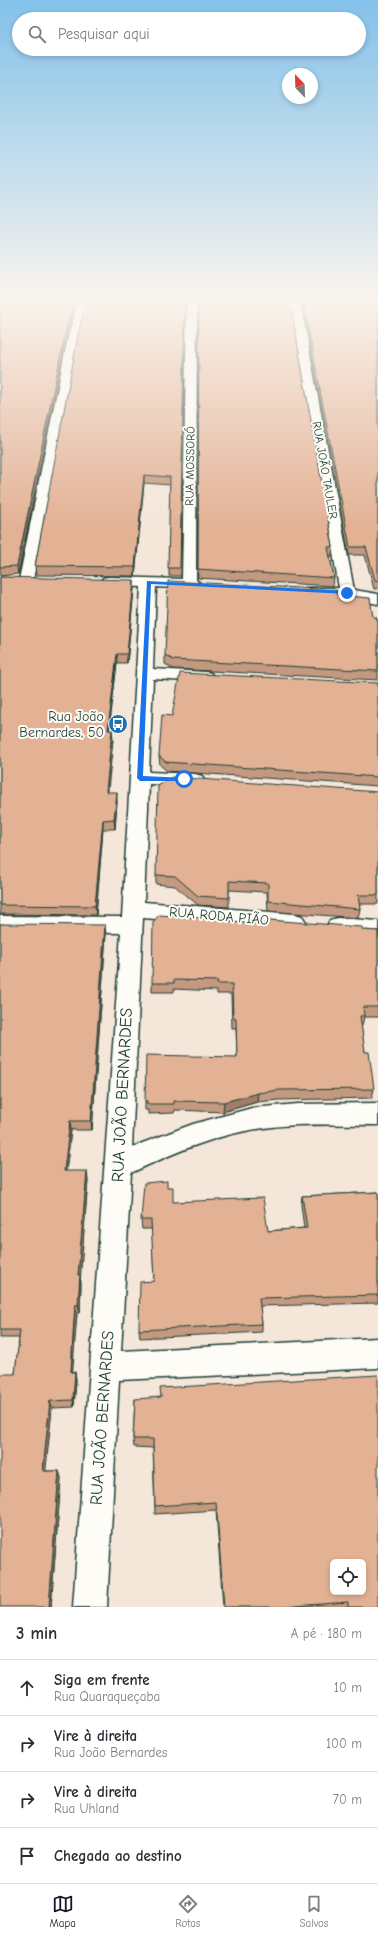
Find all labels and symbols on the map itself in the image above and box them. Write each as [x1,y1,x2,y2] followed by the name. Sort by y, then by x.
[282,68,318,104] north arrow
[310,420,340,520] street label: RUA JOÃO TAULER
[182,426,198,506] street label: RUA MOSSORÓ
[338,584,356,602] route end
[19,708,104,741] place label: Rua João Bernardes, 50
[107,713,129,735] bus stop icon: Rua João Bernardes, 50
[175,770,193,788] route start
[168,903,270,929] street label: RUA RODA PIÃO
[107,1007,136,1183] street label: RUA JOÃO BERNARDES
[85,1330,118,1506] street label: RUA JOÃO BERNARDES

